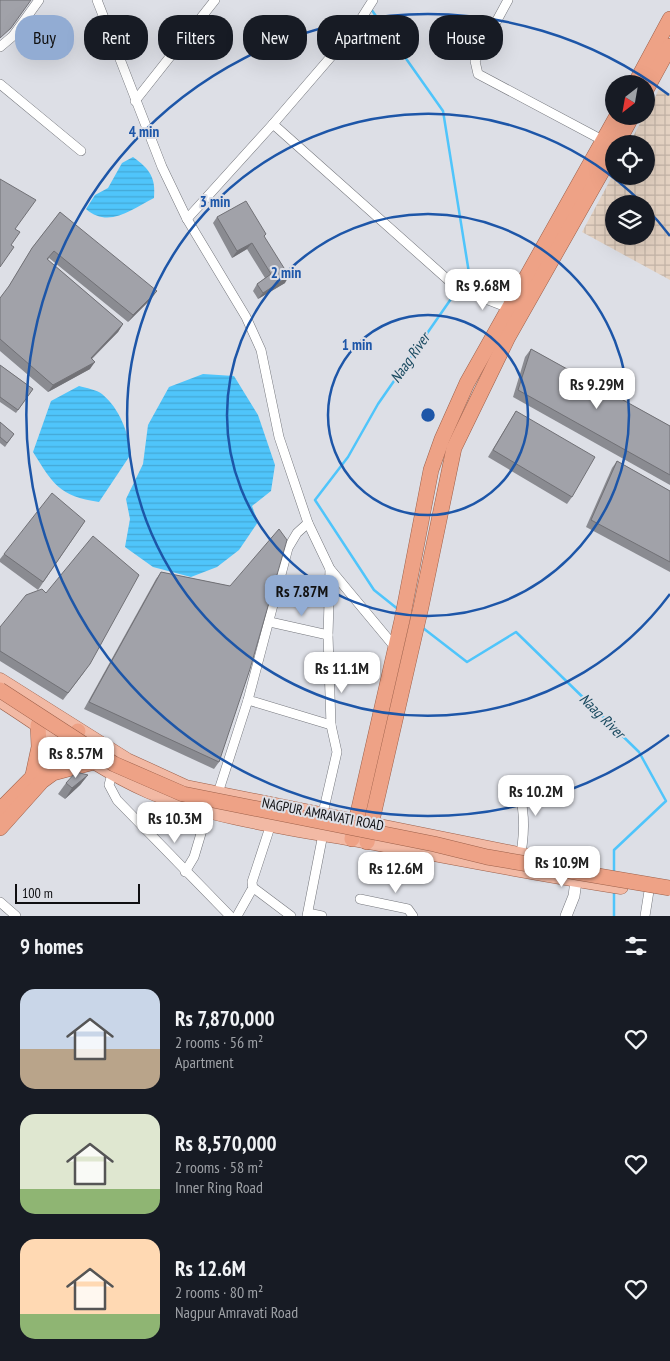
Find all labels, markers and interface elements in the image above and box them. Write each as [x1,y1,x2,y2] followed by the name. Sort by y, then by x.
[15,15,74,60] chip: Buy
[84,15,148,60] chip: Rent
[158,15,233,60] chip: Filters
[243,15,307,60] chip: New
[317,15,419,60] chip: Apartment
[429,15,503,60] chip: House
[605,75,655,125] north arrow
[605,75,655,245] map controls
[129,122,159,141] text: 4 min
[605,135,655,185] button: locate
[200,192,230,211] text: 3 min
[605,195,655,245] button: layers
[271,263,301,282] text: 2 min
[431,268,535,311] pin: Rs 9.68M
[456,275,510,295] text: Rs 9.68M
[386,328,435,386] water label: Naag River
[342,335,372,354] text: 1 min
[545,368,649,410] pin: Rs 9.29M
[570,374,624,394] text: Rs 9.29M
[419,406,437,424] centre of rings
[250,574,354,617] pin: Rs 7.87M
[276,581,328,601] text: Rs 7.87M
[290,652,394,694] pin: Rs 11.1M
[315,658,369,678] text: Rs 11.1M
[576,689,630,744] water label: Naag River
[24,736,128,779] pin: Rs 8.57M
[49,743,103,763] text: Rs 8.57M
[484,774,588,817] pin: Rs 10.2M
[509,781,563,801] text: Rs 10.2M
[261,793,385,835] street label: NAGPUR AMRAVATI ROAD
[123,802,227,844] pin: Rs 10.3M
[148,808,202,828] text: Rs 10.3M
[510,846,614,888] pin: Rs 10.9M
[344,852,448,894] pin: Rs 12.6M
[535,852,589,872] text: Rs 10.9M
[369,858,423,878] text: Rs 12.6M
[15,881,140,904] scale bar
[22,884,53,902] text: 100 m
[622,932,650,960] icon: filters
[20,933,83,960] text: 9 homes
[175,1005,274,1032] text: Rs 7,870,000
[60,1009,120,1069] icon: home
[622,1025,650,1053] icon: heart
[175,1032,263,1052] text: 2 rooms · 56 m²
[175,1052,234,1072] text: Apartment
[175,1130,277,1157] text: Rs 8,570,000
[60,1134,120,1194] icon: home
[622,1150,650,1178] icon: heart
[175,1157,263,1177] text: 2 rooms · 58 m²
[175,1177,263,1197] text: Inner Ring Road
[175,1255,246,1282] text: Rs 12.6M
[60,1259,120,1319] icon: home
[622,1275,650,1303] icon: heart
[175,1282,263,1302] text: 2 rooms · 80 m²
[175,1302,298,1322] text: Nagpur Amravati Road

